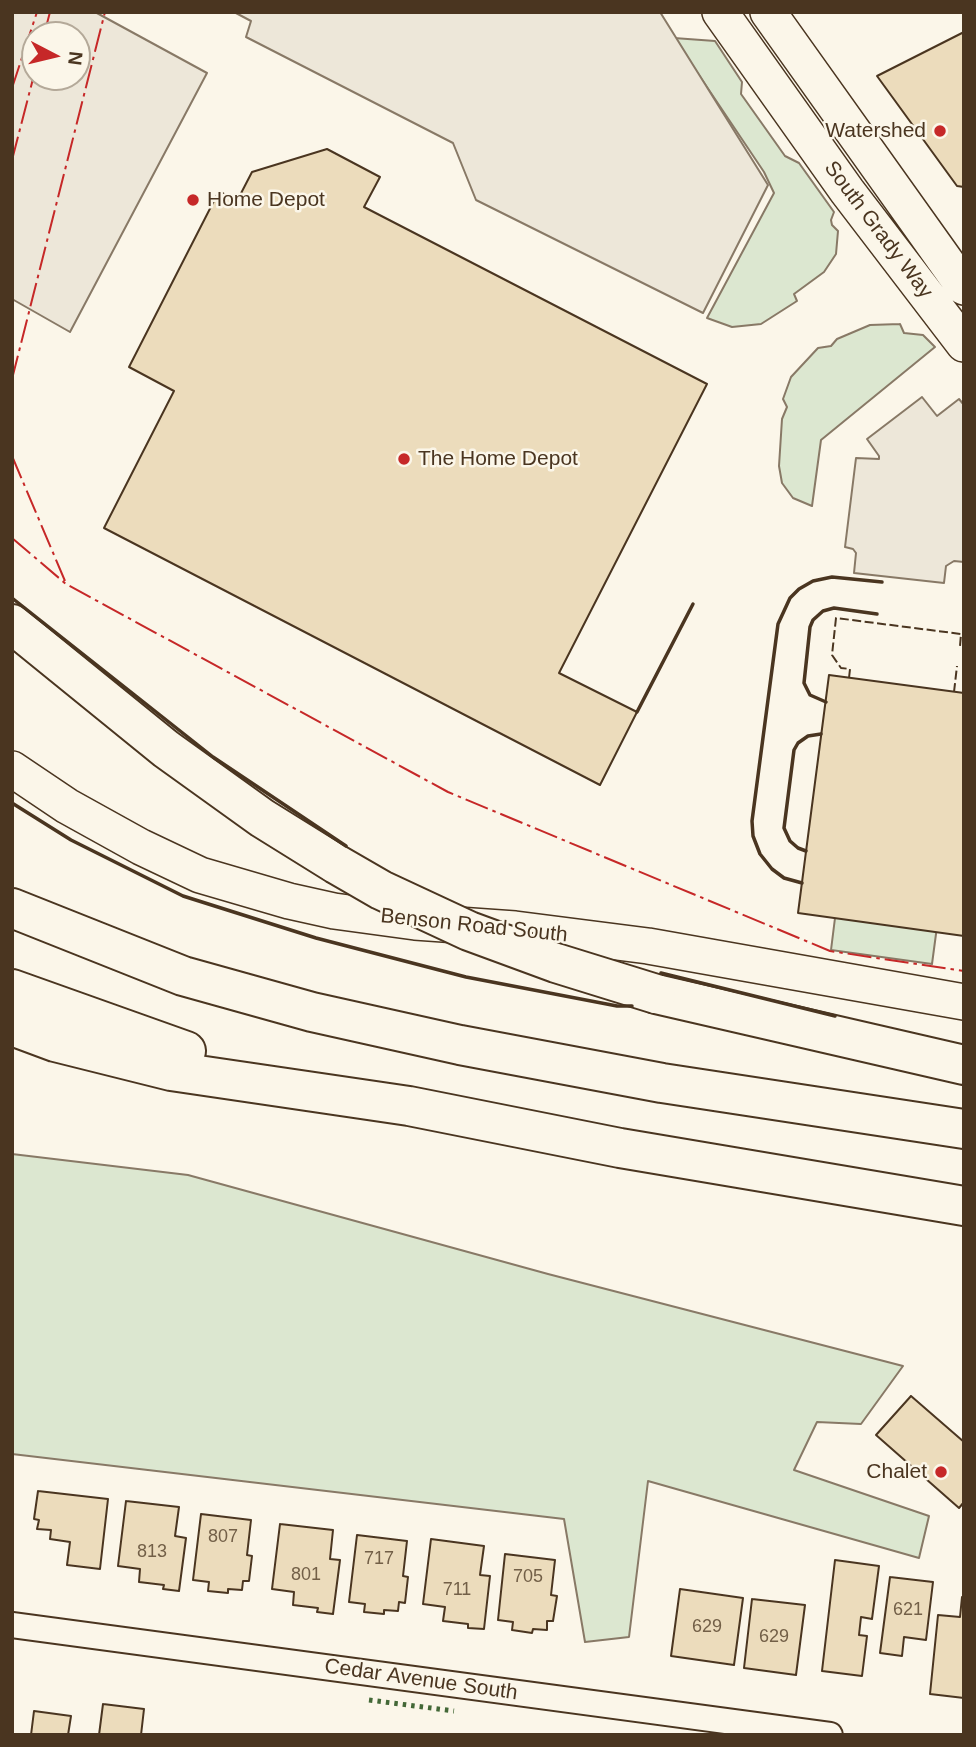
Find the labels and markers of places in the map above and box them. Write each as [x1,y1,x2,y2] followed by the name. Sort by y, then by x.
[825,118,926,144] place label: Watershed
[932,123,948,139] marker: Watershed
[207,187,325,213] place label: Home Depot
[185,192,201,208] marker: Home Depot
[418,446,578,472] place label: The Home Depot
[396,451,412,467] marker: The Home Depot
[866,1459,927,1485] place label: Chalet
[933,1464,949,1480] marker: Chalet

